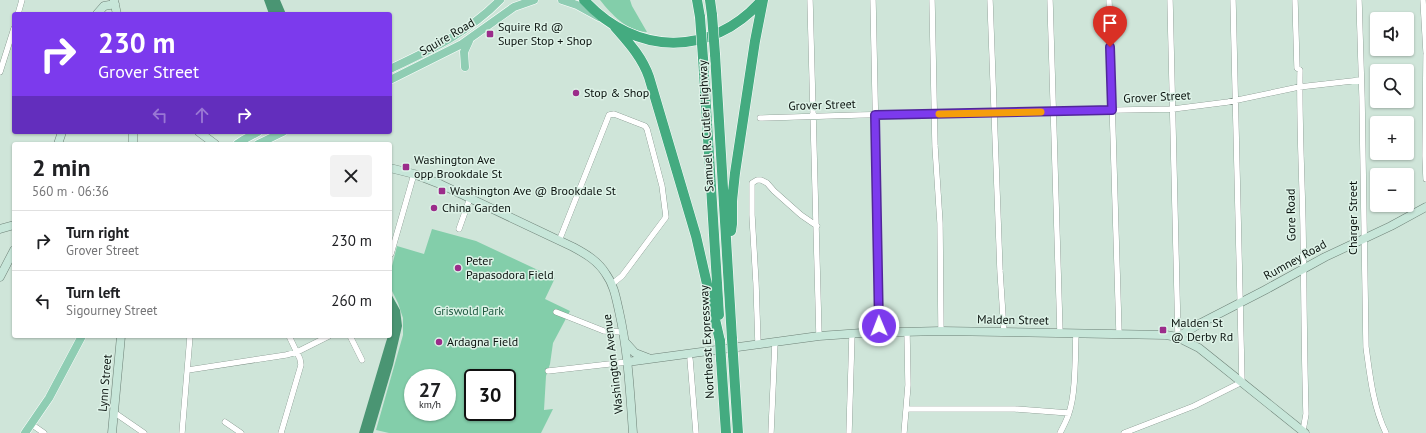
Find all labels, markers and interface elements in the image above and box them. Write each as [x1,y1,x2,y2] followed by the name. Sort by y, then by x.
[1093,6,1127,47] pin
[1099,12,1121,34] icon: arrive
[1370,12,1414,212] map controls
[1370,12,1414,56] button: sound
[416,15,477,58] street label: Squire Road
[498,19,592,48] place label: Squire Rd @ Super Stop + Shop
[98,24,175,61] text: 230 m
[32,28,84,80] icon: right
[485,29,495,39] marker: Squire Rd @ Super Stop + Shop
[695,59,716,192] street label: Samuel R. Cutler Highway
[98,60,199,83] text: Grover Street
[1370,64,1414,108] button: search
[584,85,649,100] place label: Stop & Shop
[1123,87,1191,106] street label: Grover Street
[571,88,581,98] marker: Stop & Shop
[788,96,856,113] street label: Grover Street
[149,104,171,126] icon: left
[191,104,213,126] icon: ahead
[233,104,255,126] icon: right
[1370,116,1414,160] button: +
[32,152,91,183] text: 2 min
[414,152,502,181] place label: Washington Ave opp Brookdale St
[330,155,372,197] button: close
[401,162,411,172] marker: Washington Ave opp Brookdale St
[1370,168,1414,212] button: −
[1345,181,1360,255] street label: Charger Street
[32,183,109,200] text: 560 m · 06:36
[450,183,616,198] place label: Washington Ave @ Brookdale St
[437,186,447,196] marker: Washington Ave @ Brookdale St
[1283,189,1298,241] street label: Gore Road
[442,200,511,215] place label: China Garden
[429,203,439,213] marker: China Garden
[66,223,129,242] text: Turn right
[32,230,54,252] icon: right
[331,231,372,250] text: 230 m
[1261,236,1329,283] street label: Rumney Road
[66,242,139,259] text: Grover Street
[466,253,554,282] place label: Peter Papasodora Field
[453,263,463,273] marker: Peter Papasodora Field
[66,283,120,302] text: Turn left
[696,284,717,399] street label: Northeast Expressway
[32,290,54,312] icon: left
[331,291,372,310] text: 260 m
[66,302,157,319] text: Sigourney Street
[434,303,504,318] park label: Griswold Park
[858,305,900,347] position arrow
[977,311,1049,328] street label: Malden Street
[599,313,626,415] street label: Washington Avenue
[1171,315,1233,344] place label: Malden St @ Derby Rd
[1158,325,1168,335] marker: Malden St @ Derby Rd
[447,334,518,349] place label: Ardagna Field
[434,337,444,347] marker: Ardagna Field
[95,354,114,412] street label: Lynn Street
[464,369,516,421] speed limit sign: 30
[419,377,441,403] text: 27
[419,398,441,411] text: km/h

